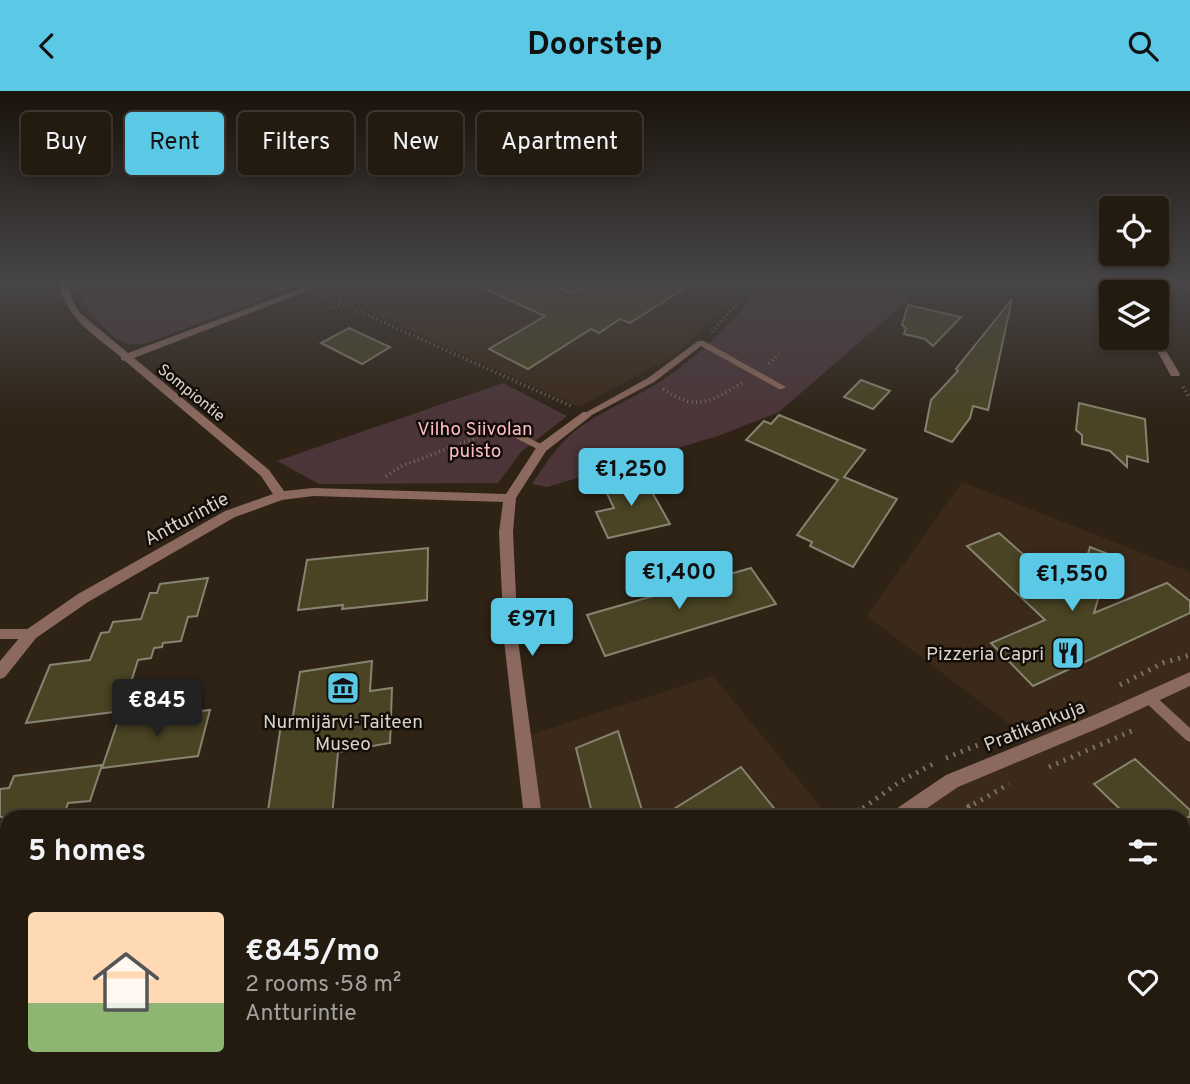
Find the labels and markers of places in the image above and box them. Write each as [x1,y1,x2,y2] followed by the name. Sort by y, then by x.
[574,449,688,508] pin: €1,250
[622,552,736,611] pin: €1,400
[1015,553,1129,613] pin: €1,550
[491,599,573,658] pin: €971
[1049,634,1087,672] restaurant icon: Pizzeria Capri
[926,643,1044,667] place label: Pizzeria Capri
[324,669,362,707] museum icon: Nurmijärvi-Taiteen Museo
[116,679,198,739] pin: €845
[263,711,423,757] place label: Nurmijärvi-Taiteen Museo

